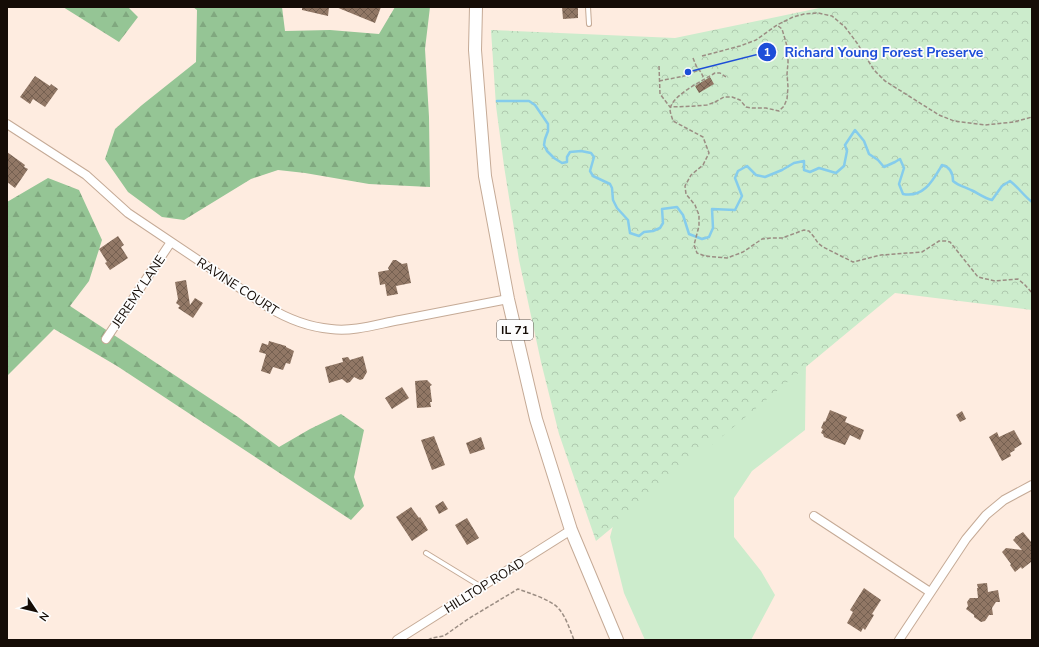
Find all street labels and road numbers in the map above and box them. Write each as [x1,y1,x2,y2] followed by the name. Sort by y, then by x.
[107,252,170,332] street label: JEREMY LANE
[193,254,282,320] street label: RAVINE COURT
[497,320,533,340] road number: IL 71
[441,554,528,618] street label: HILLTOP ROAD

